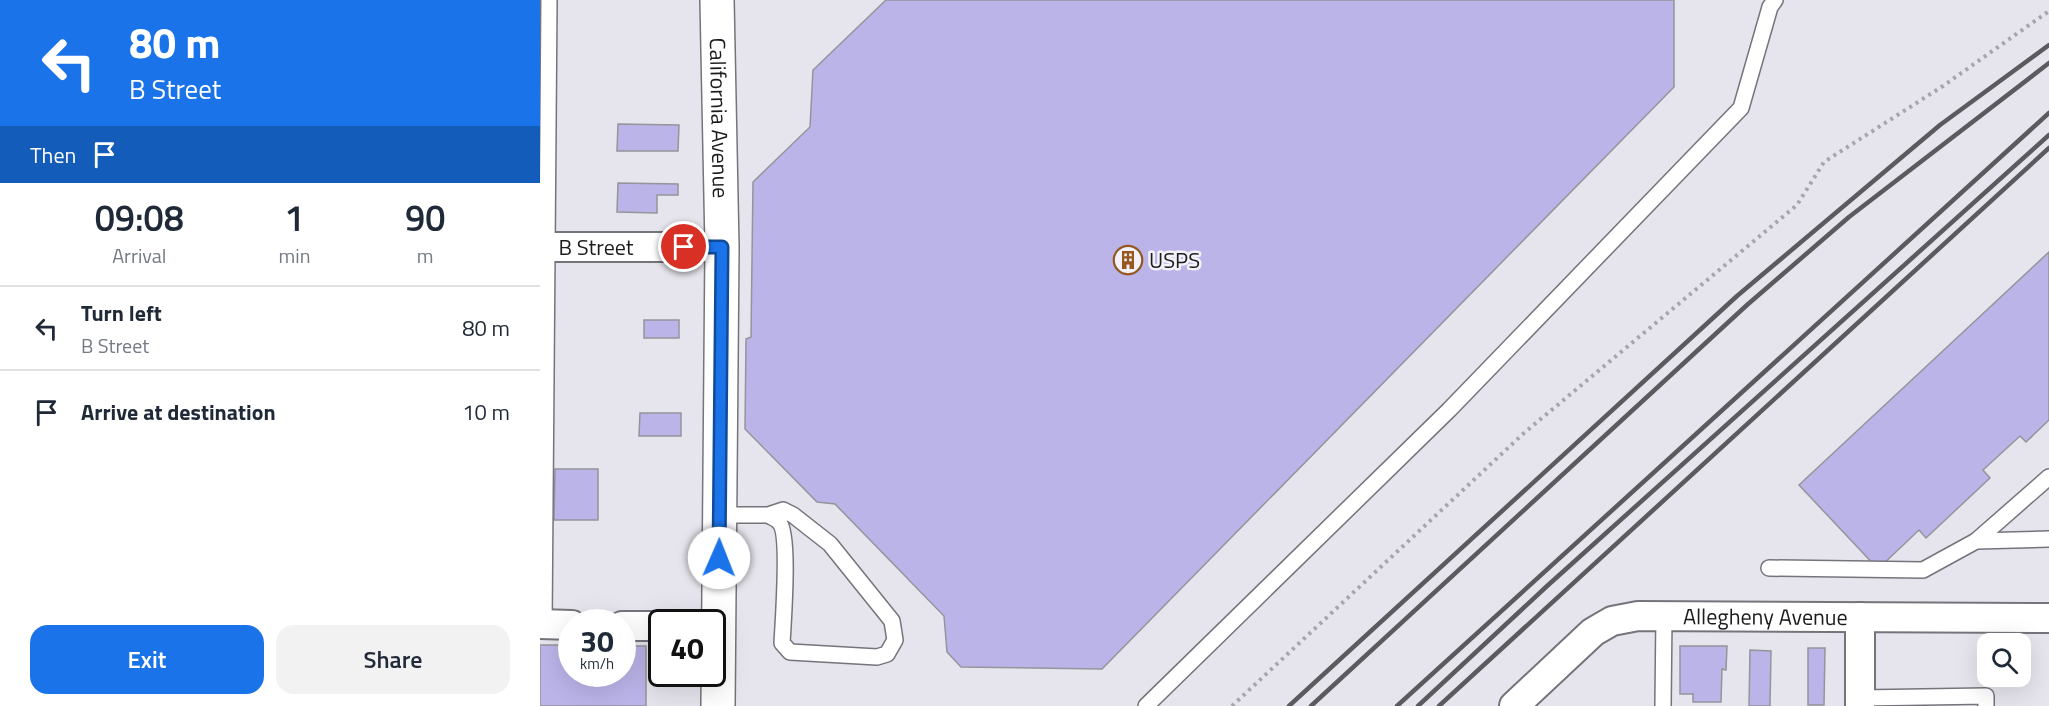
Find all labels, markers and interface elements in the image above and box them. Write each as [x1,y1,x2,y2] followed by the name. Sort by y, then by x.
[129,10,221,74] text: 80 m
[30,24,108,102] icon: left
[701,37,738,199] street label: California Avenue
[129,68,221,109] text: B Street
[30,138,76,172] text: Then
[88,138,121,171] icon: arrive
[95,190,184,245] text: 09:08
[284,190,305,245] text: 1
[405,190,445,245] text: 90
[658,221,709,272] pin
[558,230,634,264] street label: B Street
[667,230,700,263] icon: arrive
[112,240,166,271] text: Arrival
[279,240,310,271] text: min
[417,240,434,271] text: m
[1149,243,1200,277] place label: USPS
[1112,244,1144,276] building icon: USPS
[81,296,162,330] text: Turn left
[462,311,510,345] text: 80 m
[30,312,63,345] icon: left
[81,330,149,361] text: B Street
[81,395,276,429] text: Arrive at destination
[462,395,510,429] text: 10 m
[30,396,63,429] icon: arrive
[687,526,751,590] position arrow
[1683,599,1848,634] street label: Allegheny Avenue
[648,609,726,687] speed limit sign: 40
[580,618,614,664] text: 30
[30,625,264,694] button: Exit
[276,625,510,694] button: Share
[1977,633,2031,687] map controls
[1977,633,2031,687] button: search
[580,652,614,675] text: km/h

